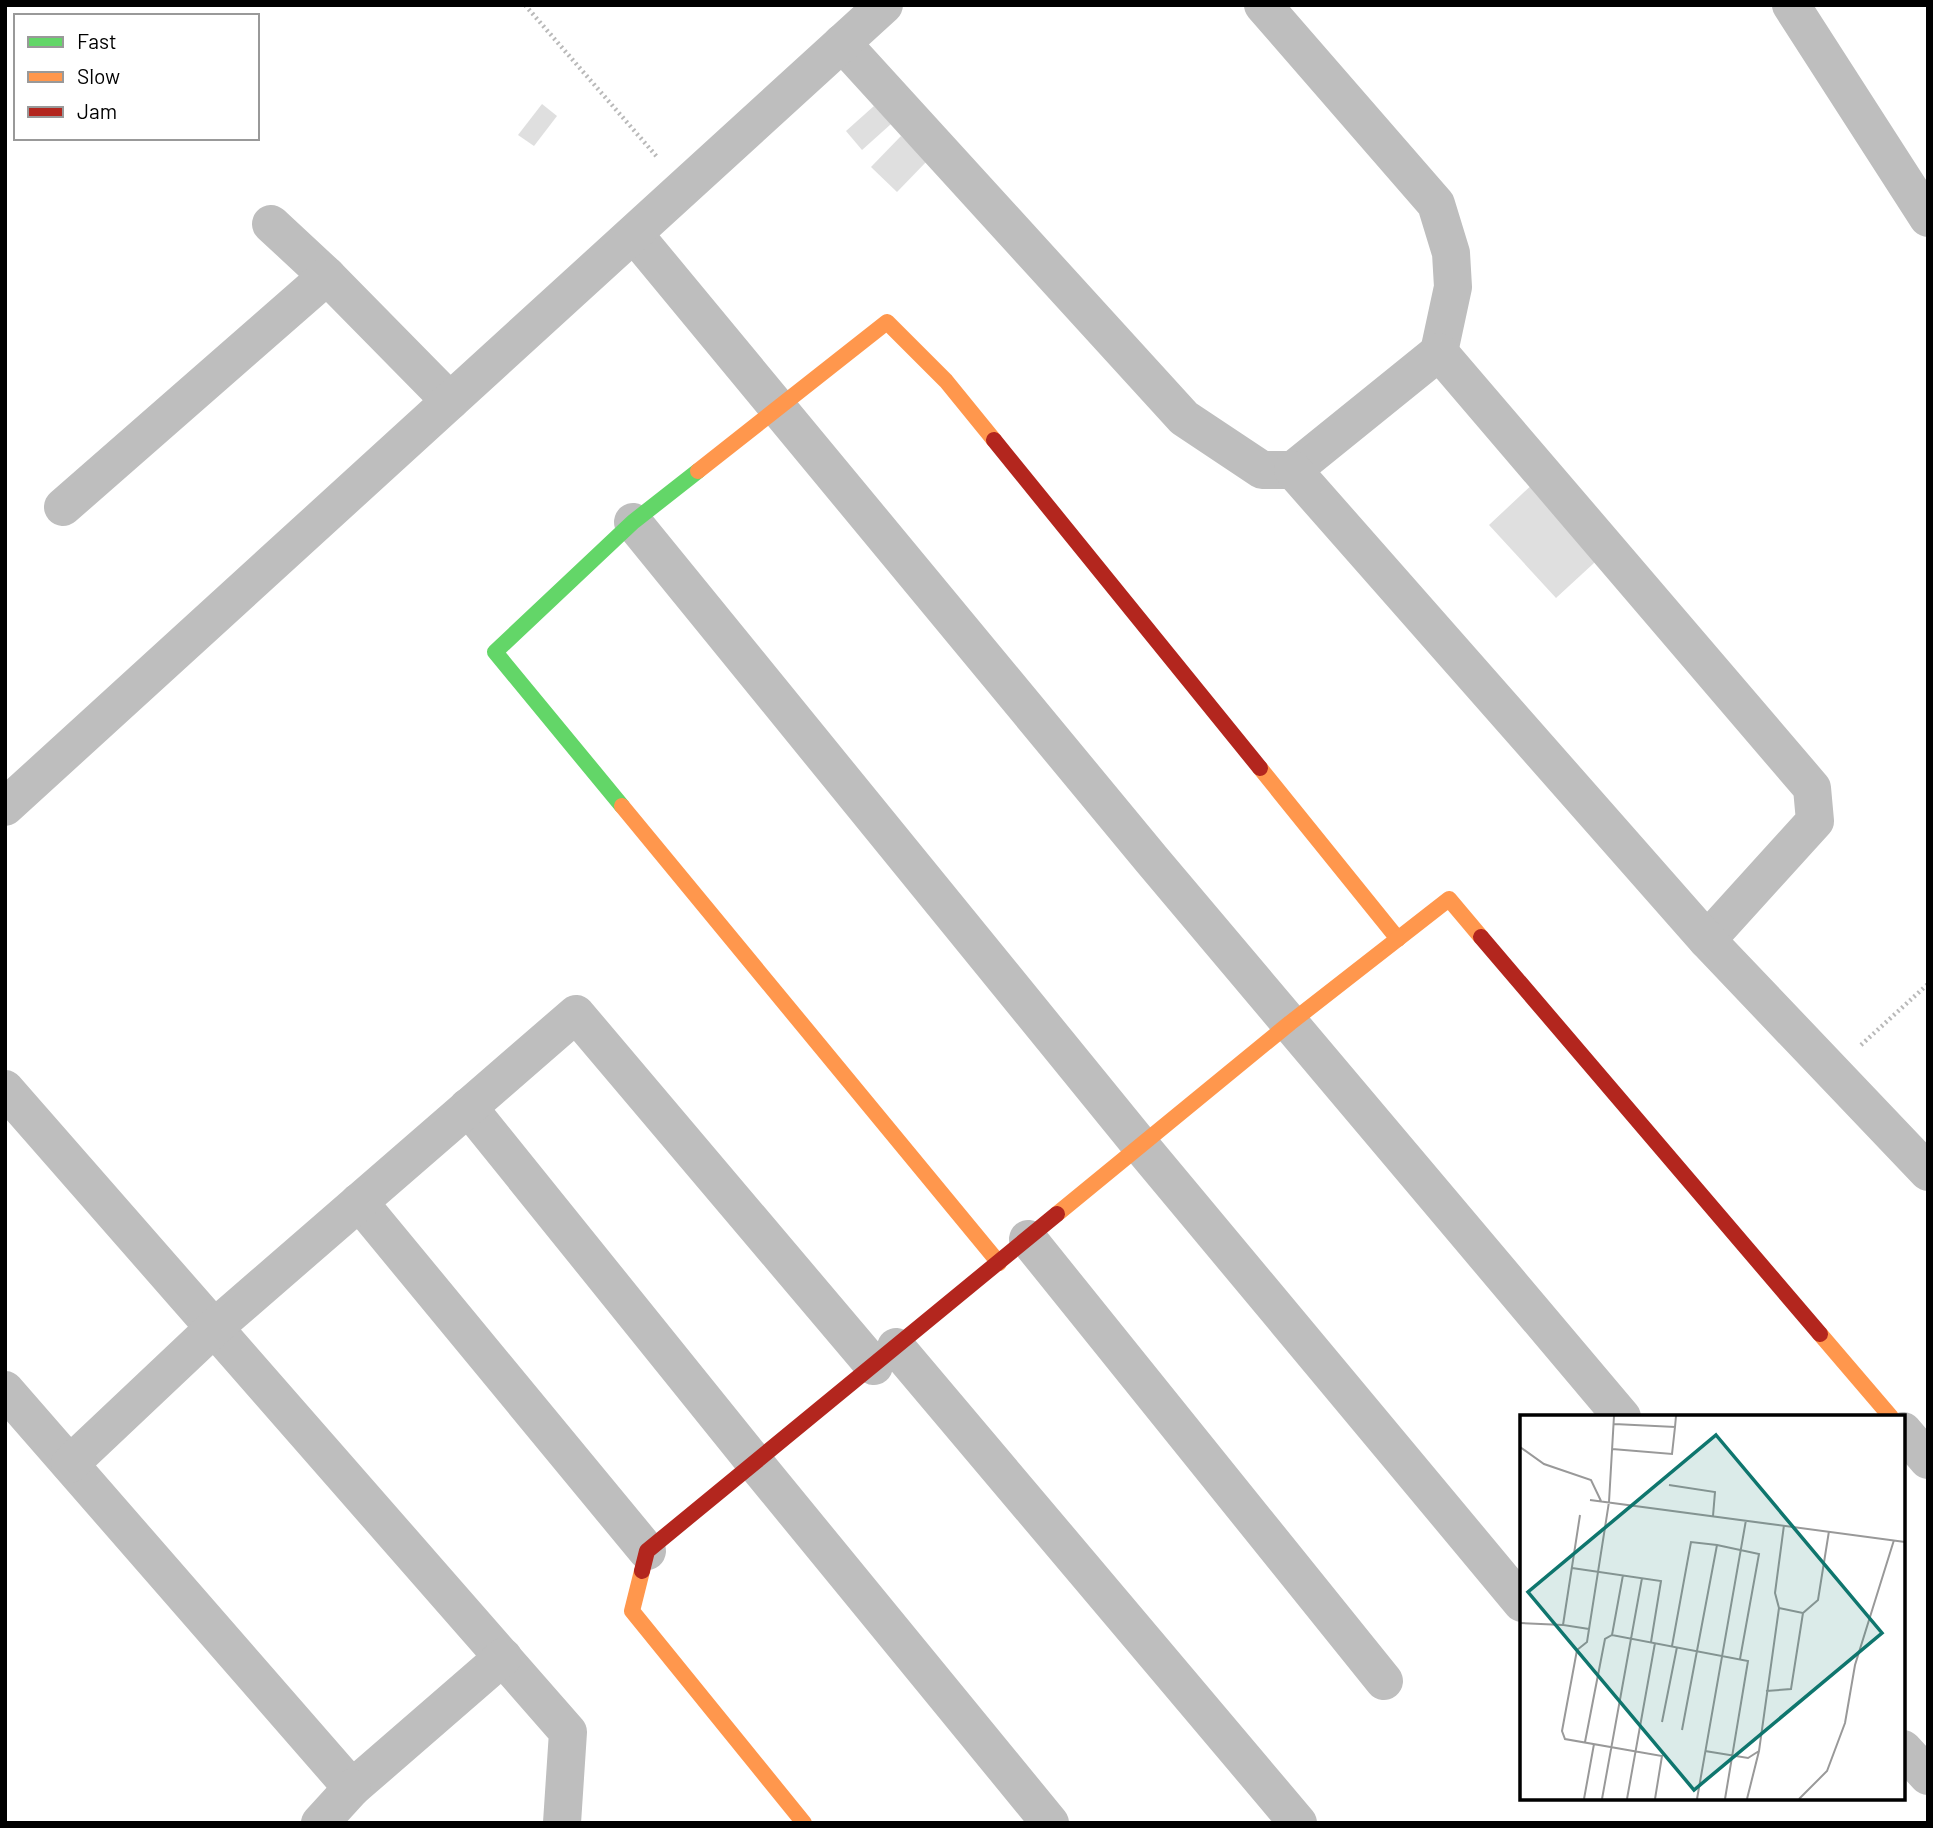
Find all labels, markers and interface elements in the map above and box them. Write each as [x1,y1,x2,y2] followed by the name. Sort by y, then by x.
[14,14,259,140] legend
[77,28,117,53] text: Fast
[77,63,120,88] text: Slow
[77,98,117,123] text: Jam
[1520,1415,1905,1800] inset map

